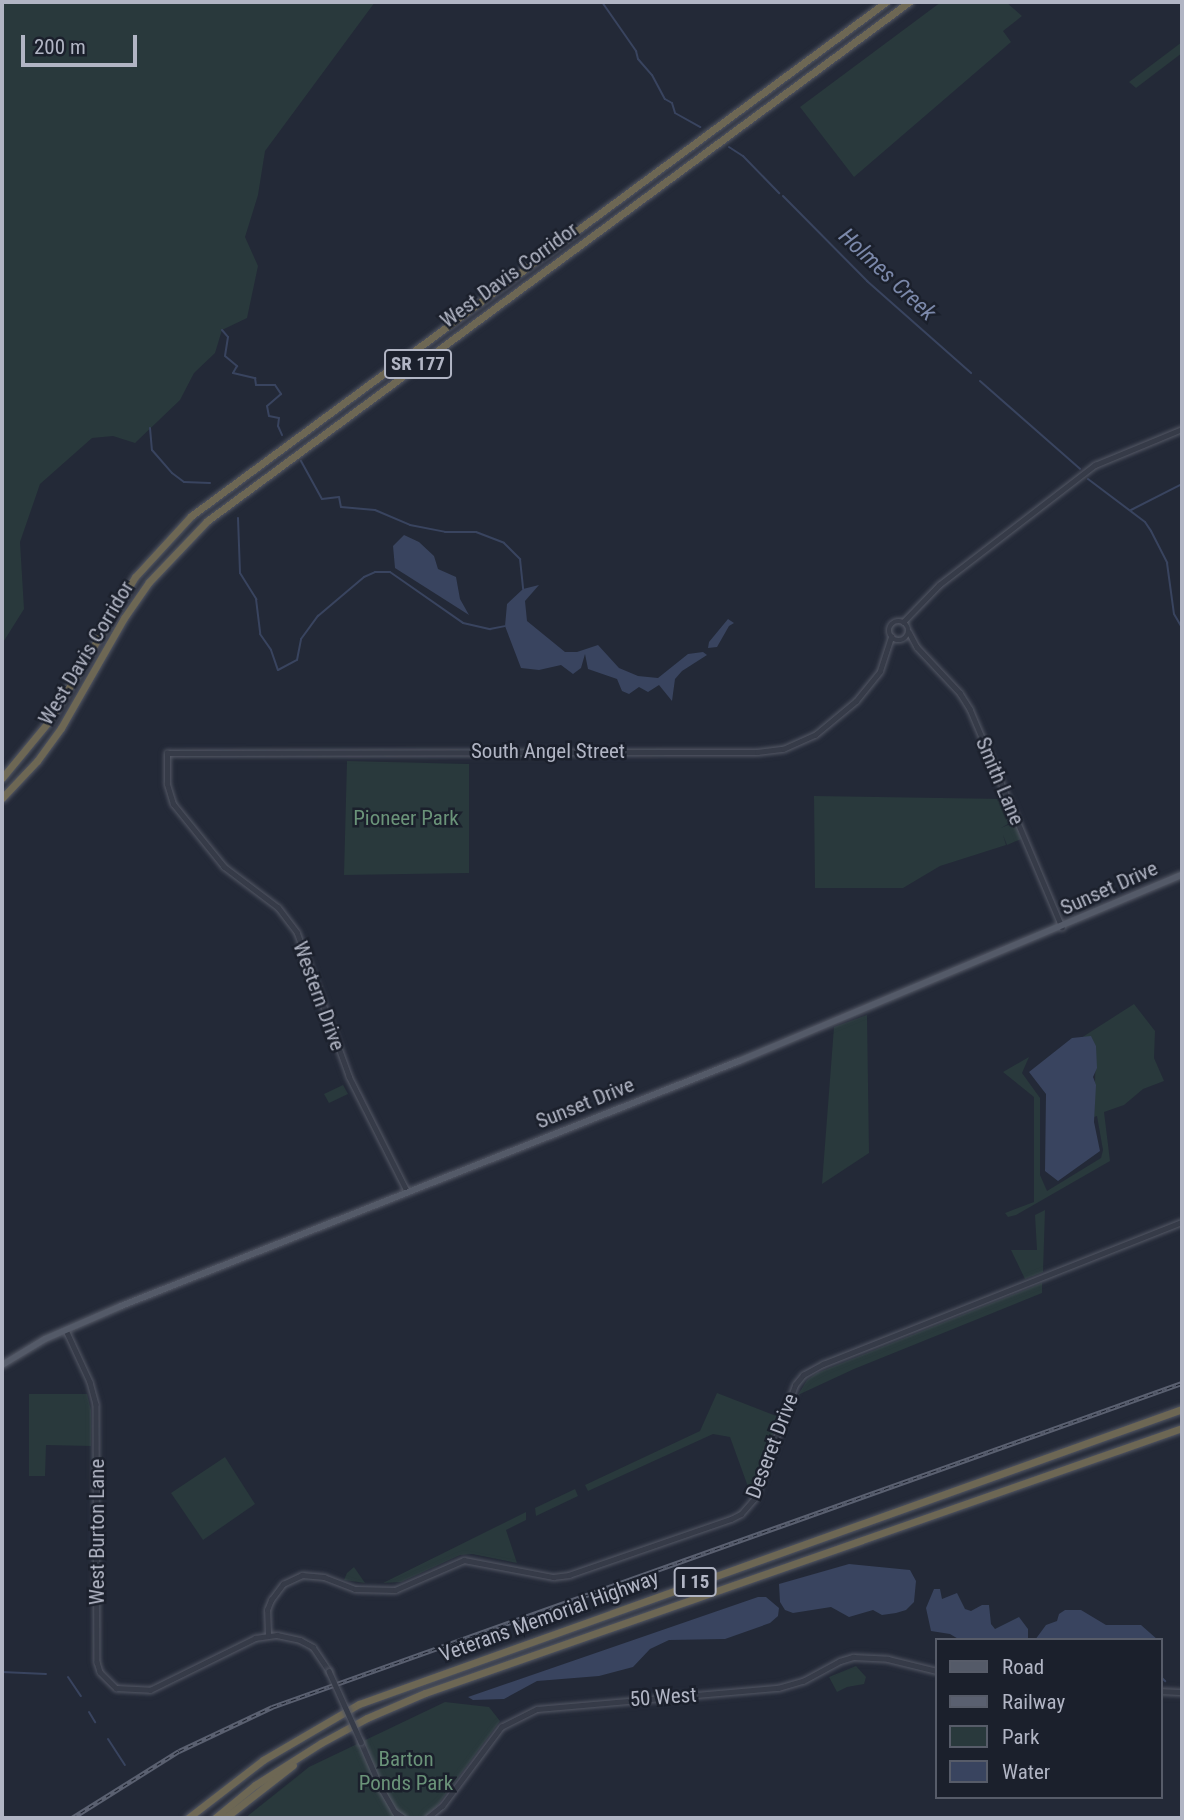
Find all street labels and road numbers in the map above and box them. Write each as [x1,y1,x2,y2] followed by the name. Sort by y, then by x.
[435,217,583,333] street label: West Davis Corridor
[383,348,453,380] road number: SR 177
[33,576,139,730] street label: West Davis Corridor
[970,733,1030,829] street label: Smith Lane
[471,738,625,764] street label: South Angel Street
[1057,855,1161,921] street label: Sunset Drive
[288,938,350,1054] street label: Western Drive
[532,1072,638,1134] street label: Sunset Drive
[740,1390,804,1502] street label: Deseret Drive
[84,1459,110,1605] street label: West Burton Lane
[436,1565,662,1667] street label: Veterans Memorial Highway
[672,1566,718,1598] road number: I 15
[629,1682,697,1712] street label: 50 West

